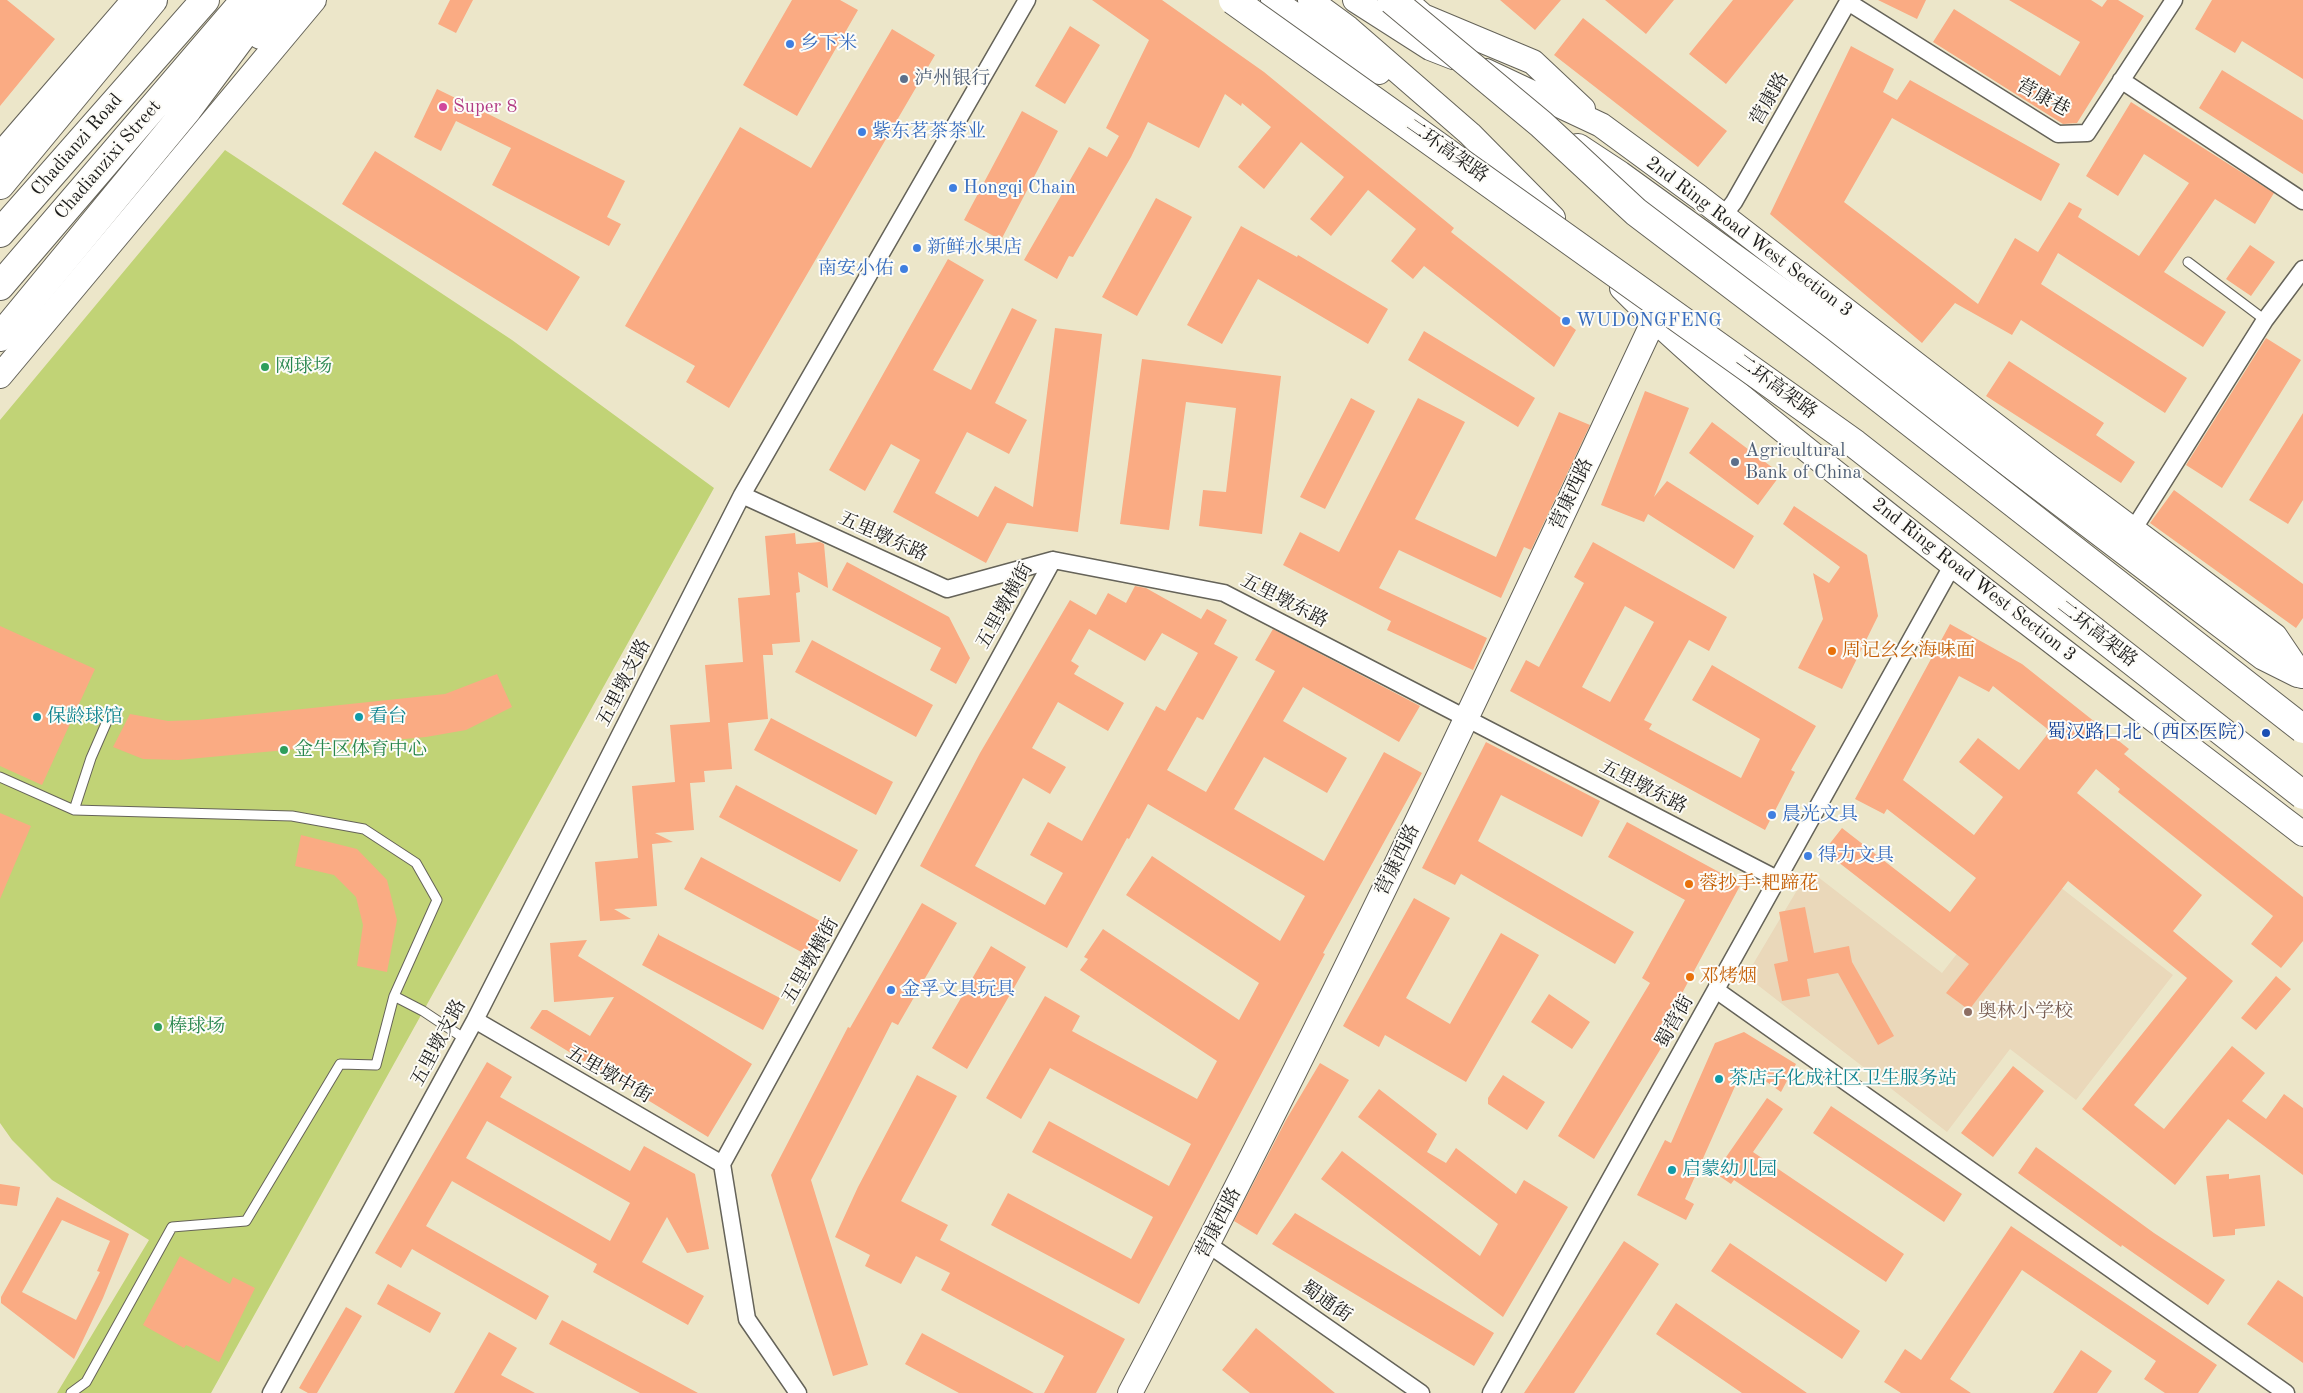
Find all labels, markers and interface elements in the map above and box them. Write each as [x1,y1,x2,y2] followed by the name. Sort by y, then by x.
[800,33,857,55] place label: 乡下米
[784,38,796,50] marker: 乡下米
[914,68,990,90] place label: 泸州银行
[1746,69,1794,129] street label: 营康路
[898,73,910,85] marker: 泸州银行
[2013,74,2073,122] street label: 营康巷
[26,89,128,201] street label: Chadianzi Road
[50,95,166,225] street label: Chadianzixi Street
[453,96,518,118] place label: Super 8
[437,101,449,113] marker: Super 8
[1402,114,1492,188] street label: 二环高架路
[872,121,986,143] place label: 紫东茗茶茶业
[856,126,868,138] marker: 紫东茗茶茶业
[1641,152,1857,322] street label: 2nd Ring Road West Section 3
[963,177,1076,199] place label: Hongqi Chain
[947,182,959,194] marker: Hongqi Chain
[927,237,1022,259] place label: 新鲜水果店
[911,242,923,254] marker: 新鲜水果店
[818,258,894,280] place label: 南安小佑
[898,263,910,275] marker: 南安小佑
[1576,310,1722,332] place label: WUDONGFENG
[1560,315,1572,327] marker: WUDONGFENG
[1731,350,1821,424] street label: 二环高架路
[275,356,332,378] place label: 网球场
[259,361,271,373] marker: 网球场
[1745,440,1862,484] place label: Agricultural Bank of China
[1546,455,1598,533] street label: 营康西路
[1729,456,1741,468] marker: Agricultural Bank of China
[1867,493,2081,667] street label: 2nd Ring Road West Section 3
[835,507,931,567] street label: 五里墩东路
[972,559,1038,653] street label: 五里墩横街
[1237,569,1331,633] street label: 五里墩东路
[2053,596,2141,672] street label: 二环高架路
[592,636,656,730] street label: 五里墩支路
[1842,640,1975,662] place label: 周记幺幺海味面
[1826,645,1838,657] marker: 周记幺幺海味面
[47,706,123,728] place label: 保龄球馆
[369,706,407,728] place label: 看台
[31,711,43,723] marker: 保龄球馆
[353,711,365,723] marker: 看台
[2047,722,2256,744] place label: 蜀汉路口北（西区医院）
[2260,727,2272,739] marker: 蜀汉路口北（西区医院）
[294,739,427,761] place label: 金牛区体育中心
[278,744,290,756] marker: 金牛区体育中心
[1596,755,1690,819] street label: 五里墩东路
[1782,804,1858,826] place label: 晨光文具
[1766,809,1778,821] marker: 晨光文具
[1371,821,1425,899] street label: 营康西路
[1818,845,1894,867] place label: 得力文具
[1802,850,1814,862] marker: 得力文具
[1699,873,1818,895] place label: 蓉抄手·耙蹄花
[1683,878,1695,890] marker: 蓉抄手·耙蹄花
[778,914,844,1008] street label: 五里墩横街
[1700,966,1757,988] place label: 邓烤烟
[1684,971,1696,983] marker: 邓烤烟
[901,979,1015,1001] place label: 金孚文具玩具
[885,984,897,996] marker: 金孚文具玩具
[1651,992,1699,1052] street label: 蜀营街
[407,996,471,1090] street label: 五里墩支路
[1978,1001,2073,1023] place label: 奥林小学校
[1962,1006,1974,1018] marker: 奥林小学校
[168,1016,225,1038] place label: 棒球场
[152,1021,164,1033] marker: 棒球场
[562,1041,656,1109] street label: 五里墩中街
[1729,1068,1957,1090] place label: 茶店子化成社区卫生服务站
[1713,1073,1725,1085] marker: 茶店子化成社区卫生服务站
[1682,1159,1777,1181] place label: 启蒙幼儿园
[1666,1164,1678,1176] marker: 启蒙幼儿园
[1192,1184,1246,1262] street label: 营康西路
[1296,1276,1356,1328] street label: 蜀通街

